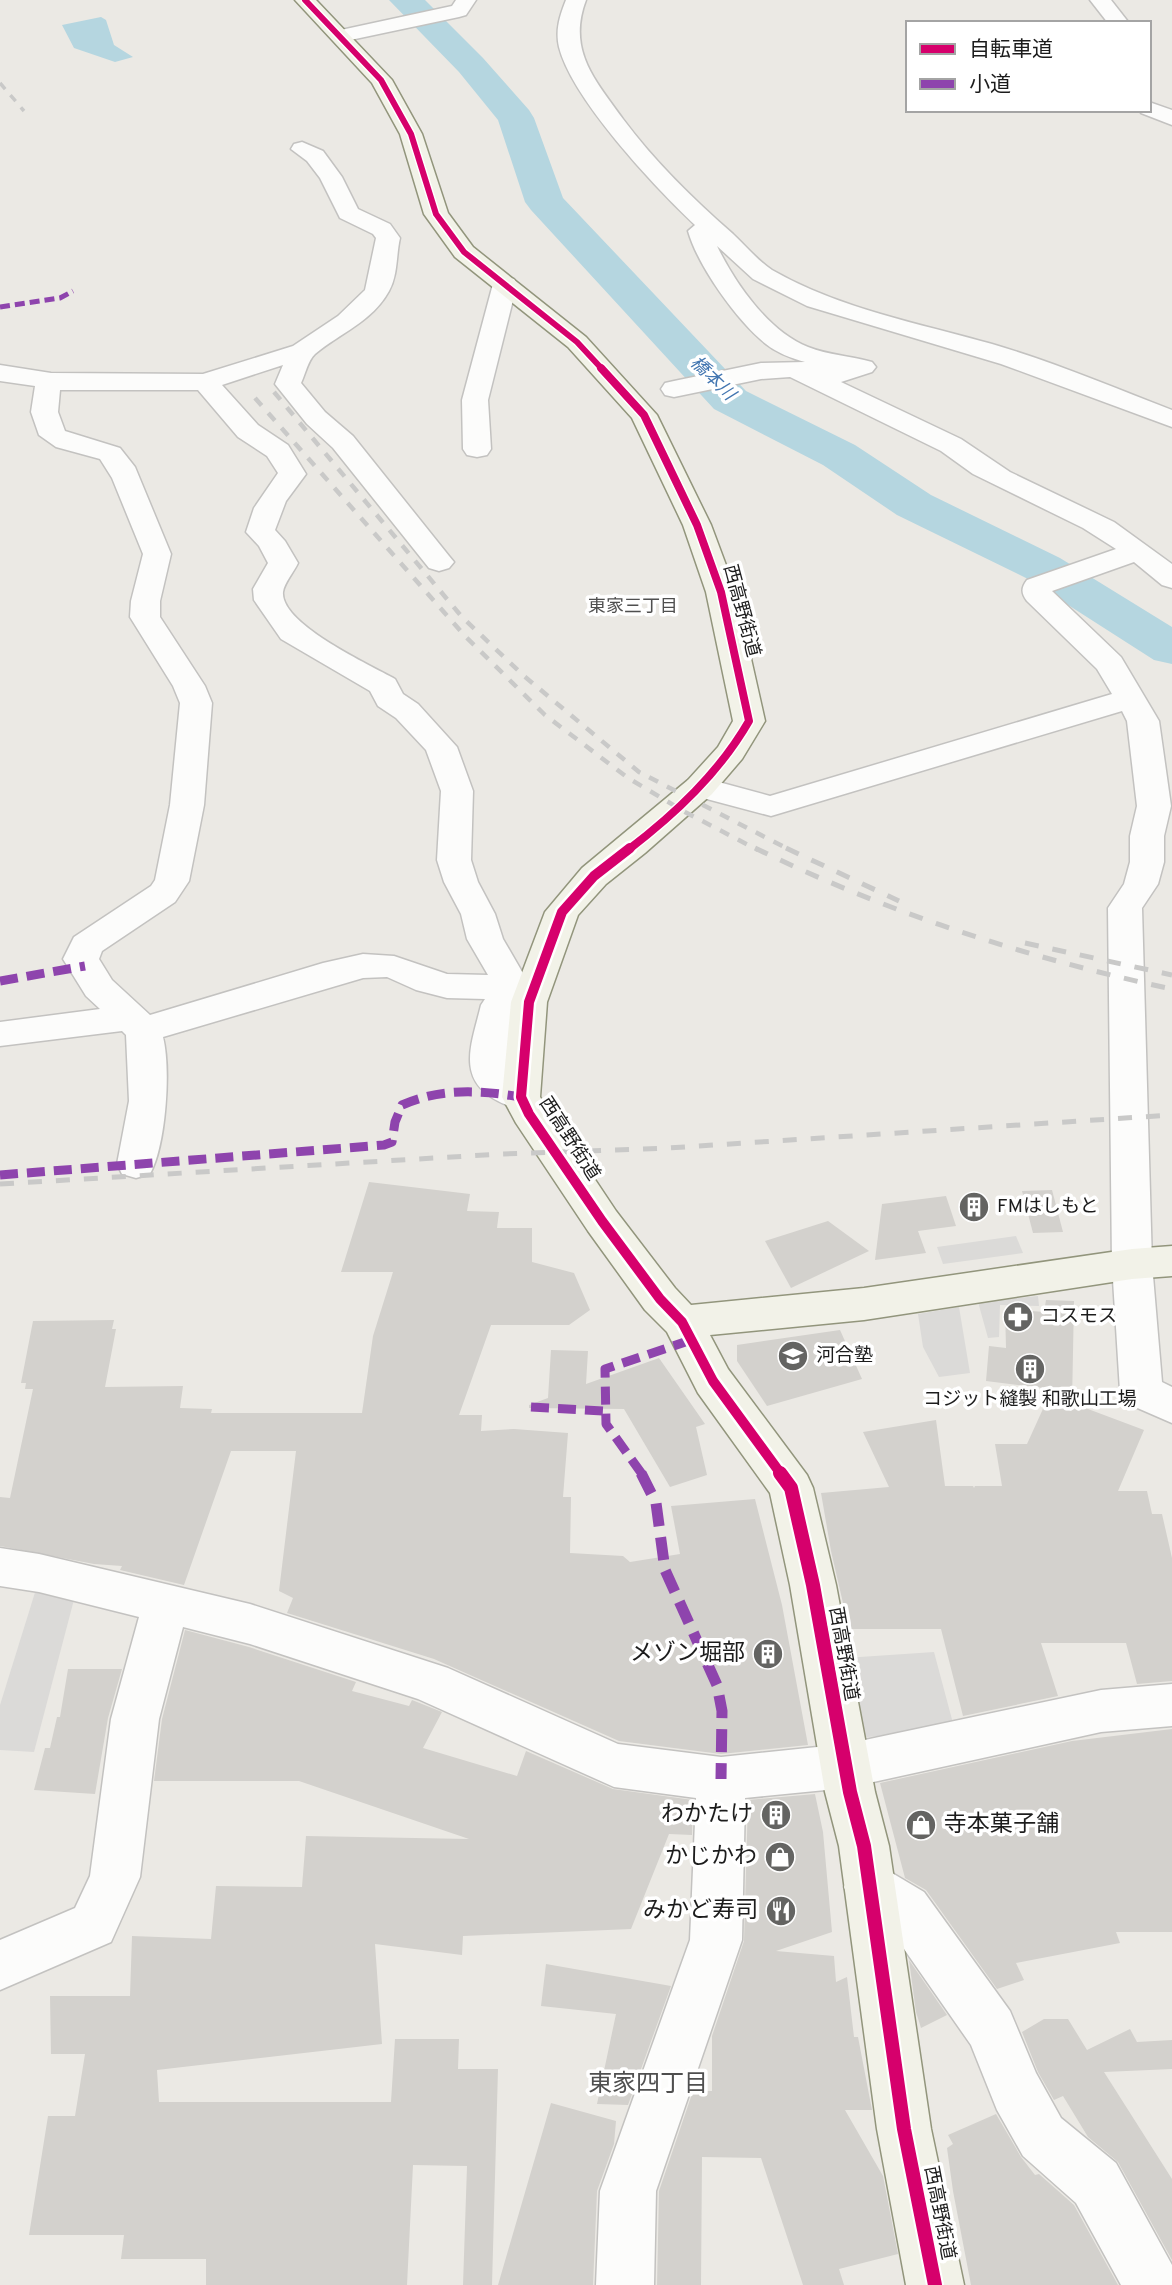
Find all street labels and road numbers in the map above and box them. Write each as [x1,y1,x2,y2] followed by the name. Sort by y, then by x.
[717,562,765,660] street label: 西高野街道
[533,1093,605,1185] street label: 西高野街道
[823,1605,863,1703] street label: 西高野街道
[918,2164,960,2262] street label: 西高野街道

